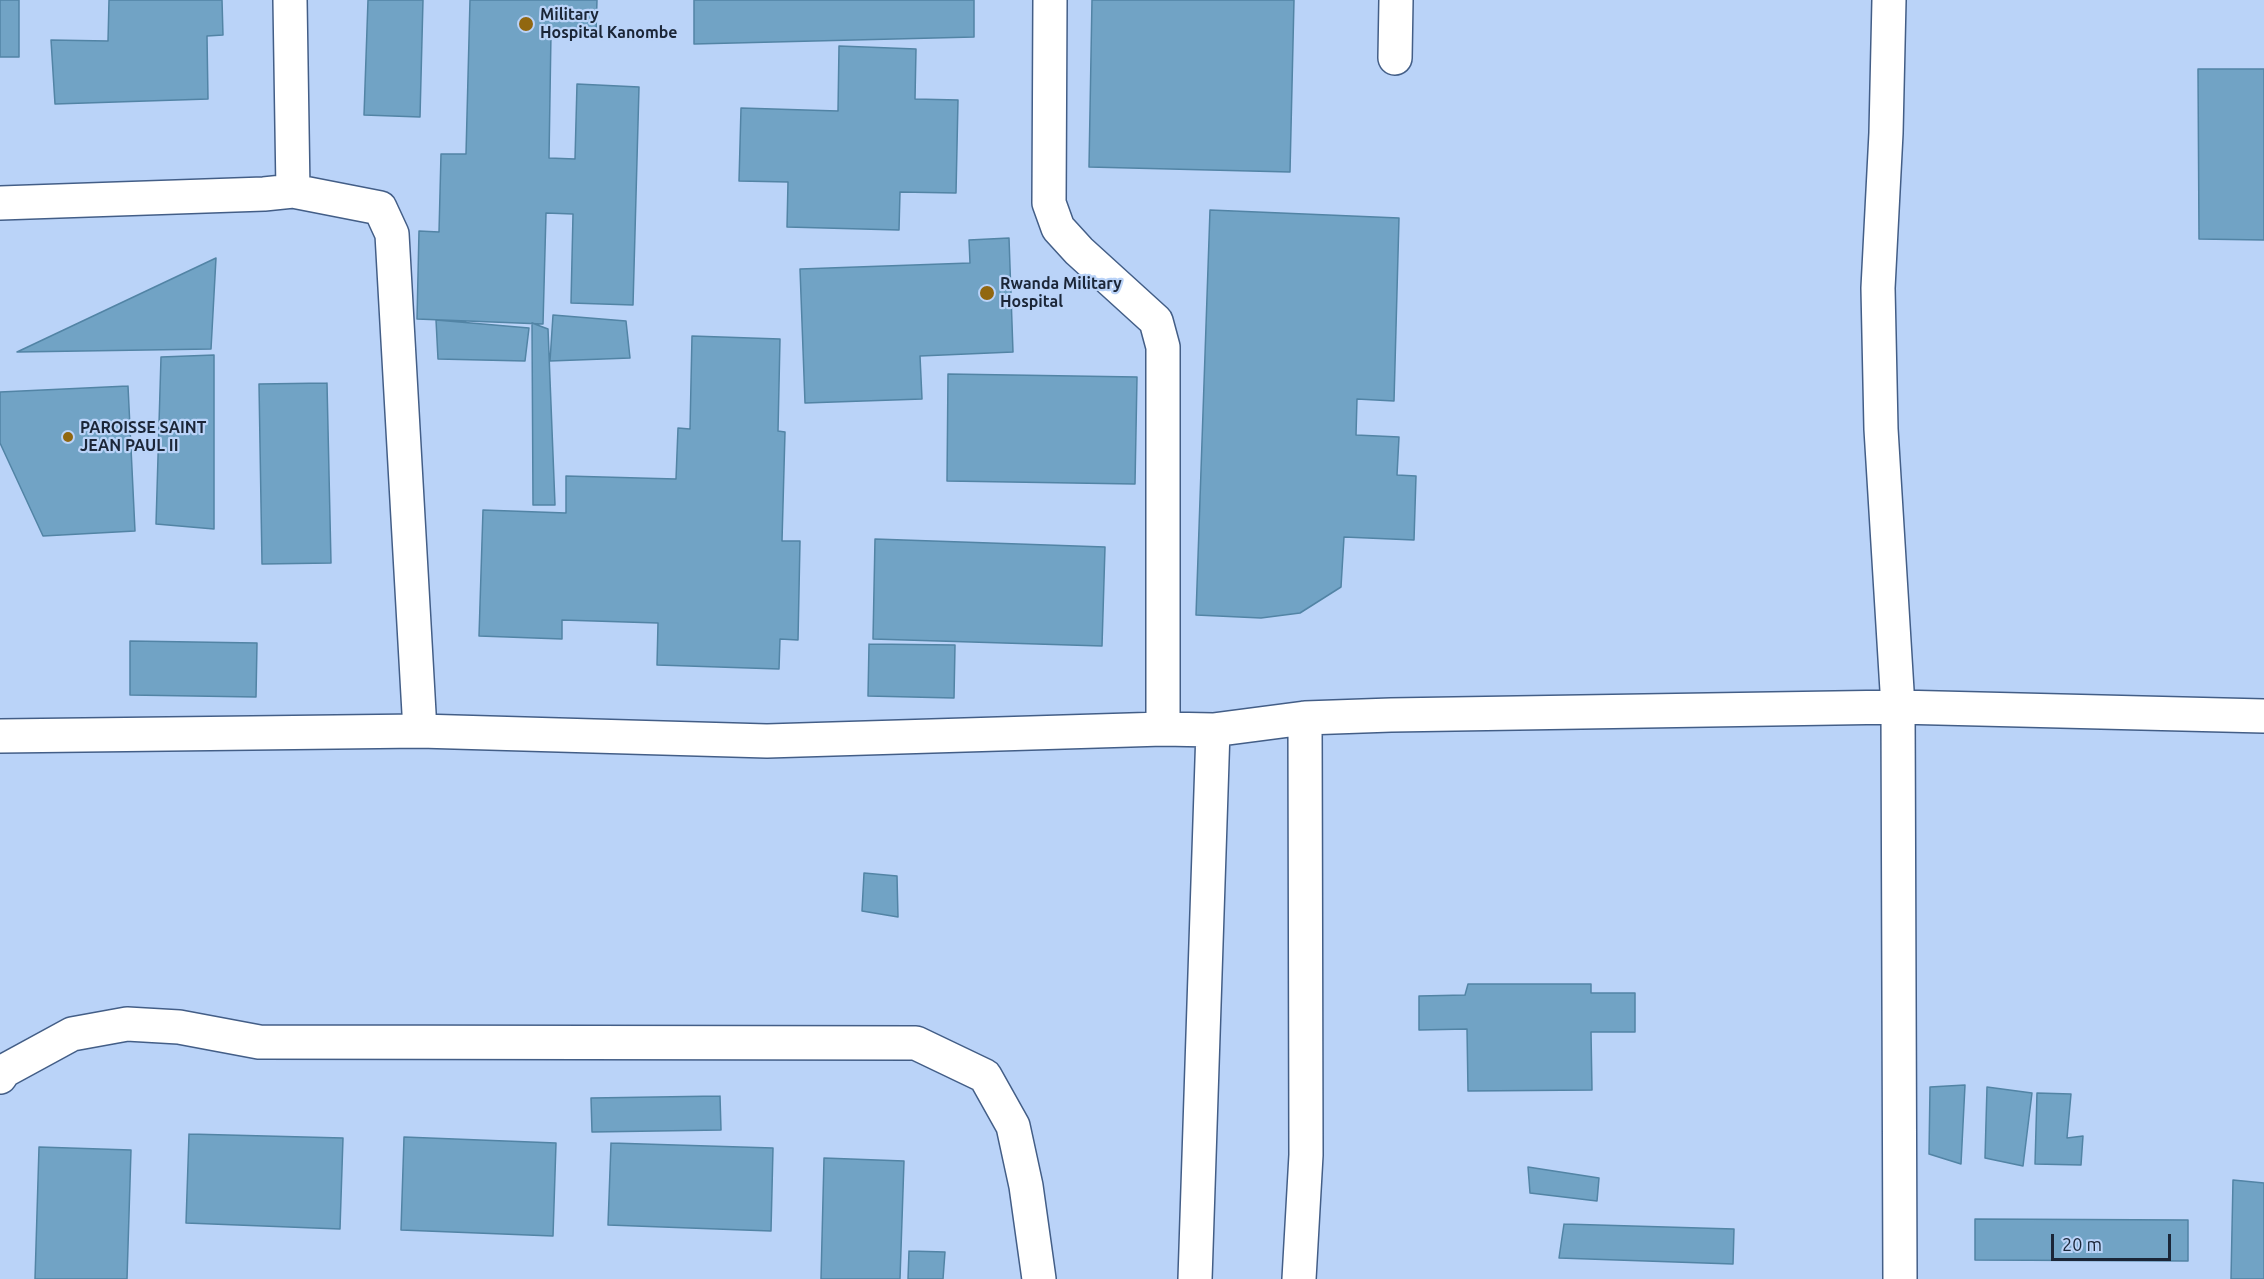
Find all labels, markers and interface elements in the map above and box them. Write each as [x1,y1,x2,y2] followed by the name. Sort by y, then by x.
[540,5,678,43] place label: Military Hospital Kanombe
[517,15,535,33] marker: Military Hospital Kanombe
[1000,274,1122,312] place label: Rwanda Military Hospital
[978,284,996,302] marker: Rwanda Military Hospital
[80,418,206,456] place label: PAROISSE SAINT JEAN PAUL II
[61,430,75,444] marker: PAROISSE SAINT JEAN PAUL II
[2054,1222,2174,1260] scale bar
[2062,1234,2102,1254] text: 20 m

